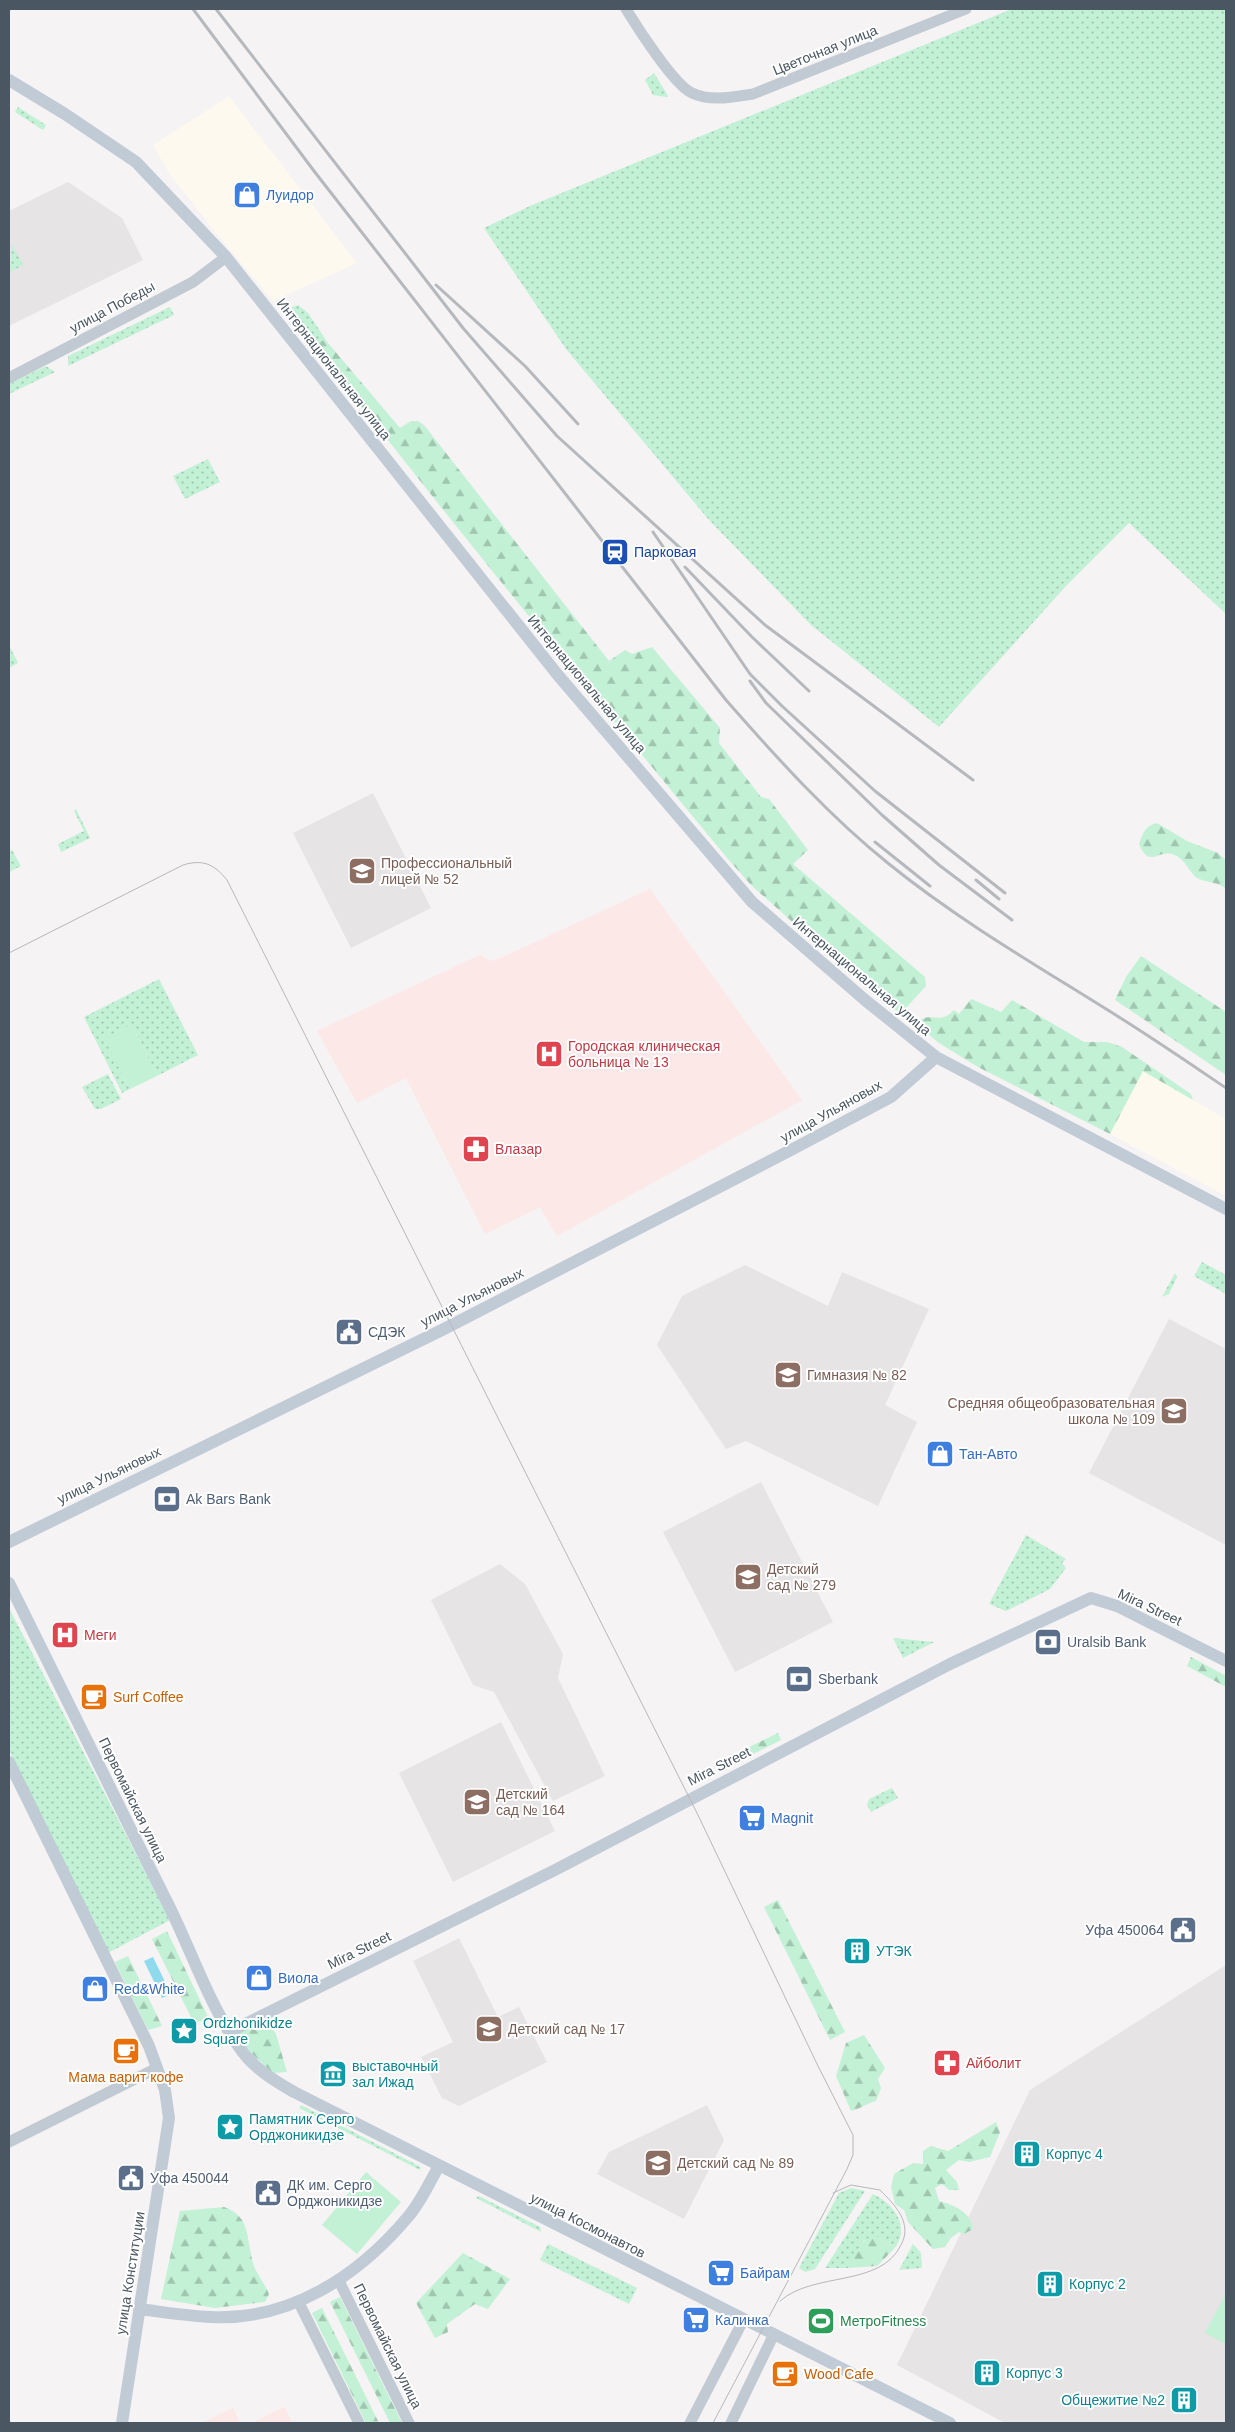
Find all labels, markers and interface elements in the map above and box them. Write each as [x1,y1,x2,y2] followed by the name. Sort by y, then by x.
[770,22,880,78] street label: Цветочная улица
[232,180,262,210] shop icon: Луидор
[266,187,314,203] place label: Луидор
[67,278,157,336] street label: улица Победы
[274,295,394,443] street label: Интернациональная улица
[600,537,630,567] station icon: Парковая
[634,544,696,560] place label: Парковая
[525,612,650,756] street label: Интернациональная улица
[381,855,512,887] place label: Профессиональный лицей № 52
[347,856,377,886] school or university icon: Профессиональный лицей № 52
[790,914,934,1039] street label: Интернациональная улица
[568,1038,720,1070] place label: Городская клиническая больница № 13
[534,1039,564,1069] hospital icon: Городская клиническая больница № 13
[778,1077,884,1145] street label: улица Ульяновых
[461,1134,491,1164] pharmacy icon: Влазар
[495,1141,542,1157] place label: Влазар
[418,1264,526,1330] street label: улица Ульяновых
[334,1317,364,1347] public building icon: СДЭК
[368,1324,406,1340] place label: СДЭК
[773,1360,803,1390] school or university icon: Гимназия № 82
[807,1367,907,1383] place label: Гимназия № 82
[948,1395,1155,1427] place label: Средняя общеобразовательная школа № 109
[1159,1396,1189,1426] school or university icon: Средняя общеобразовательная школа № 109
[925,1439,955,1469] shop icon: Тан-Авто
[55,1443,163,1507] street label: улица Ульяновых
[959,1446,1018,1462] place label: Тан-Авто
[152,1484,182,1514] bank icon: Ak Bars Bank
[186,1491,272,1507] place label: Ak Bars Bank
[767,1561,836,1593] place label: Детский сад № 279
[733,1562,763,1592] school or university icon: Детский сад № 279
[1116,1585,1185,1629] street label: Mira Street
[50,1620,80,1650] hospital icon: Меги
[84,1627,117,1643] place label: Меги
[1033,1627,1063,1657] bank icon: Uralsib Bank
[1067,1634,1147,1650] place label: Uralsib Bank
[784,1664,814,1694] bank icon: Sberbank
[818,1671,879,1687] place label: Sberbank
[79,1682,109,1712] cafe icon: Surf Coffee
[113,1689,184,1705] place label: Surf Coffee
[96,1735,170,1865] street label: Первомайская улица
[685,1743,753,1789] street label: Mira Street
[496,1786,565,1818] place label: Детский сад № 164
[462,1787,492,1817] school or university icon: Детский сад № 164
[737,1803,767,1833] supermarket icon: Magnit
[771,1810,813,1826] place label: Magnit
[1168,1915,1198,1945] public building icon: Уфа 450064
[1085,1922,1164,1938] place label: Уфа 450064
[325,1928,393,1972] street label: Mira Street
[842,1936,872,1966] building icon: УТЭК
[876,1943,913,1959] place label: УТЭК
[244,1963,274,1993] shop icon: Виола
[278,1970,319,1986] place label: Виола
[80,1974,110,2004] shop icon: Red&White
[114,1981,185,1997] place label: Red&White
[474,2014,504,2044] school or university icon: Детский сад № 17
[203,2015,293,2047] place label: Ordzhonikidze Square
[169,2016,199,2046] place icon: Ordzhonikidze Square
[508,2021,625,2037] place label: Детский сад № 17
[111,2036,141,2066] cafe icon: Мама варит кофе
[932,2048,962,2078] pharmacy icon: Айболит
[966,2055,1022,2071] place label: Айболит
[352,2058,438,2090] place label: выставочный зал Ижад
[318,2059,348,2089] museum icon: выставочный зал Ижад
[68,2069,184,2085] place label: Мама варит кофе
[249,2111,355,2143] place label: Памятник Серго Орджоникидзе
[215,2112,245,2142] place icon: Памятник Серго Орджоникидзе
[1012,2139,1042,2169] building icon: Корпус 4
[1046,2146,1103,2162] place label: Корпус 4
[643,2148,673,2178] school or university icon: Детский сад № 89
[677,2155,794,2171] place label: Детский сад № 89
[116,2163,146,2193] public building icon: Уфа 450044
[150,2170,229,2186] place label: Уфа 450044
[287,2177,383,2209] place label: ДК им. Серго Орджоникидзе
[253,2178,283,2208] public building icon: ДК им. Серго Орджоникидзе
[528,2189,648,2261] street label: улица Космонавтов
[112,2210,148,2336] street label: улица Конституции
[706,2258,736,2288] supermarket icon: Байрам
[740,2265,790,2281] place label: Байрам
[1035,2269,1065,2299] building icon: Корпус 2
[1069,2276,1126,2292] place label: Корпус 2
[351,2281,425,2411] street label: Первомайская улица
[681,2305,711,2335] supermarket icon: Калинка
[806,2306,836,2336] sports icon: МетроFitness
[715,2312,769,2328] place label: Калинка
[840,2313,926,2329] place label: МетроFitness
[972,2358,1002,2388] building icon: Корпус 3
[770,2359,800,2389] cafe icon: Wood Cafe
[1006,2365,1063,2381] place label: Корпус 3
[804,2366,874,2382] place label: Wood Cafe
[1169,2385,1199,2415] building icon: Общежитие №2
[1061,2392,1165,2408] place label: Общежитие №2

